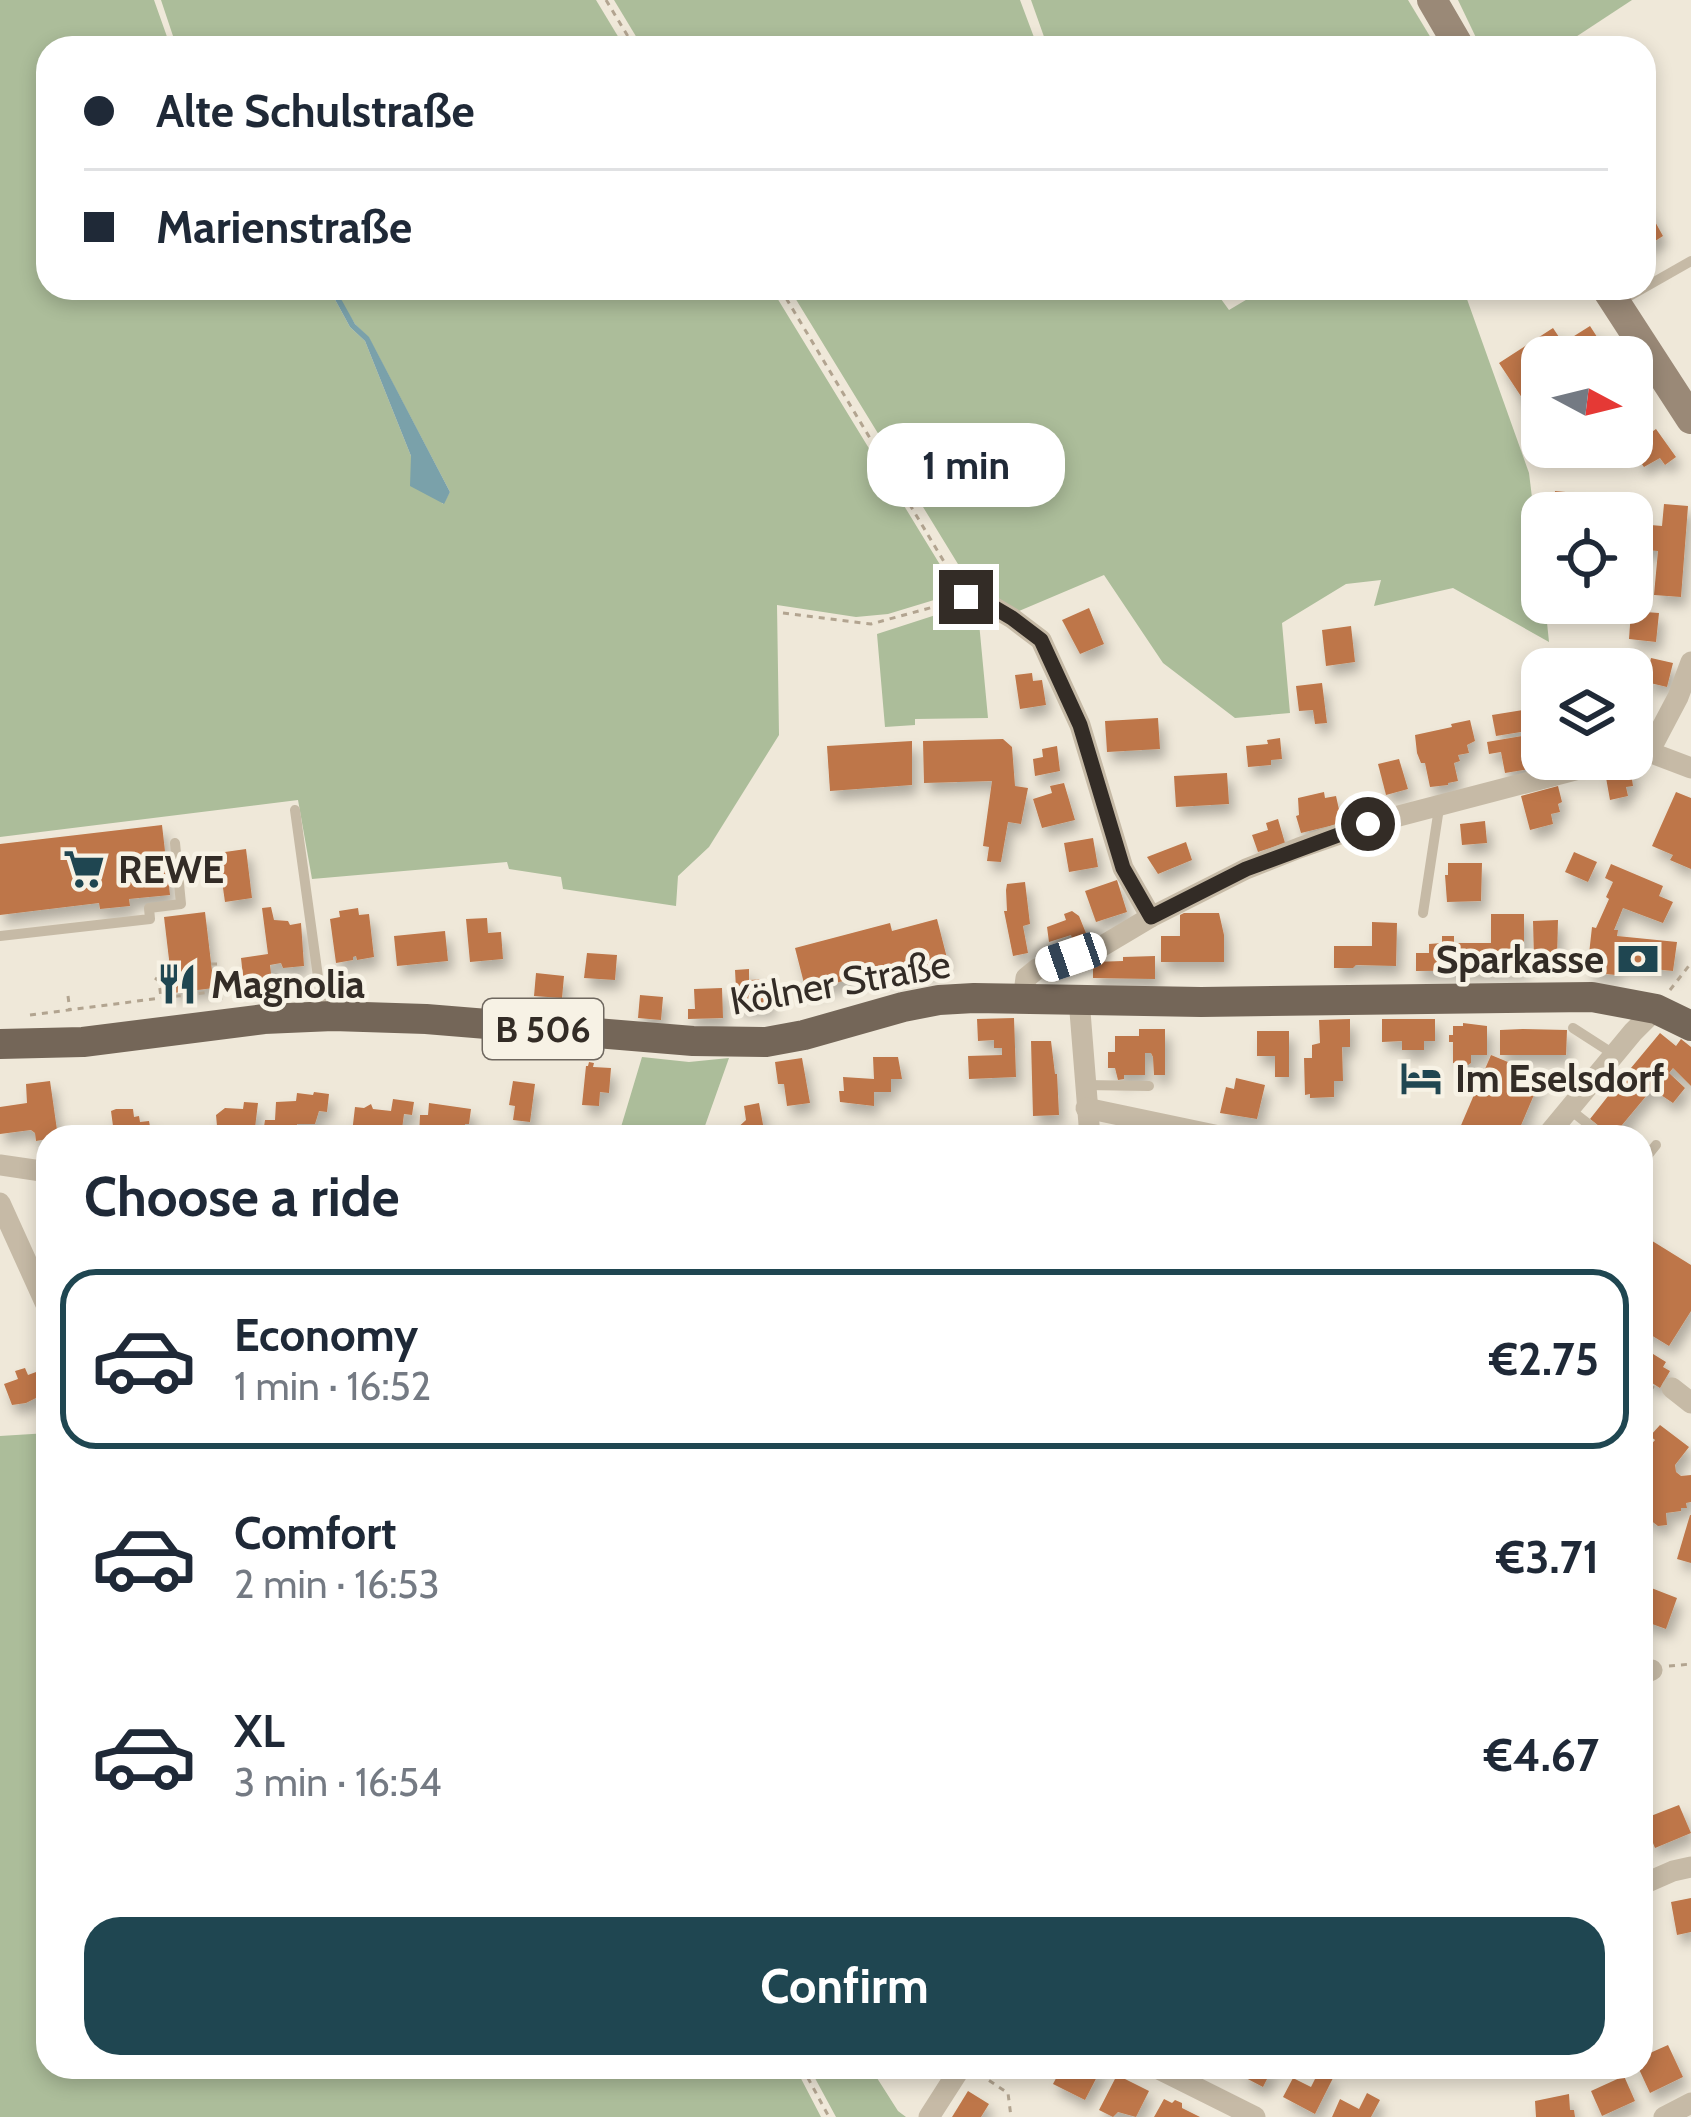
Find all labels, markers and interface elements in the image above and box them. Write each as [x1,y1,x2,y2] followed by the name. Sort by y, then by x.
[156,84,475,138] text: Alte Schulstraße
[156,200,412,254] text: Marienstraße
[1521,336,1653,468] north arrow
[1521,336,1653,780] map controls
[867,423,1065,507] callout: 1 min
[922,441,1010,489] text: 1 min
[1521,492,1653,624] button: locate
[939,570,993,624] route end
[1521,648,1653,780] button: layers
[1341,797,1395,851] route start
[118,845,224,893] place label: REWE
[61,846,107,892] supermarket icon: REWE
[1031,928,1111,986] car
[1436,935,1604,983] place label: Sparkasse
[1615,936,1661,982] bank icon: Sparkasse
[726,939,954,1025] street label: Kölner Straße
[211,960,365,1008] place label: Magnolia
[154,961,200,1007] restaurant icon: Magnolia
[483,999,603,1059] road number: B 506
[1455,1054,1664,1102] place label: Im Eselsdorf
[1398,1055,1444,1101] hotel icon: Im Eselsdorf
[84,1164,399,1230] text: Choose a ride
[90,1305,198,1413] icon: car
[234,1308,418,1362] text: Economy
[1489,1332,1599,1386] text: €2.75
[234,1362,431,1410] text: 1 min · 16:52
[90,1503,198,1611] icon: car
[234,1506,397,1560] text: Comfort
[1496,1530,1599,1584] text: €3.71
[234,1560,440,1608] text: 2 min · 16:53
[90,1701,198,1809] icon: car
[234,1704,285,1758] text: XL
[1484,1728,1599,1782] text: €4.67
[234,1758,442,1806] text: 3 min · 16:54
[84,1917,1605,2055] button: Confirm

